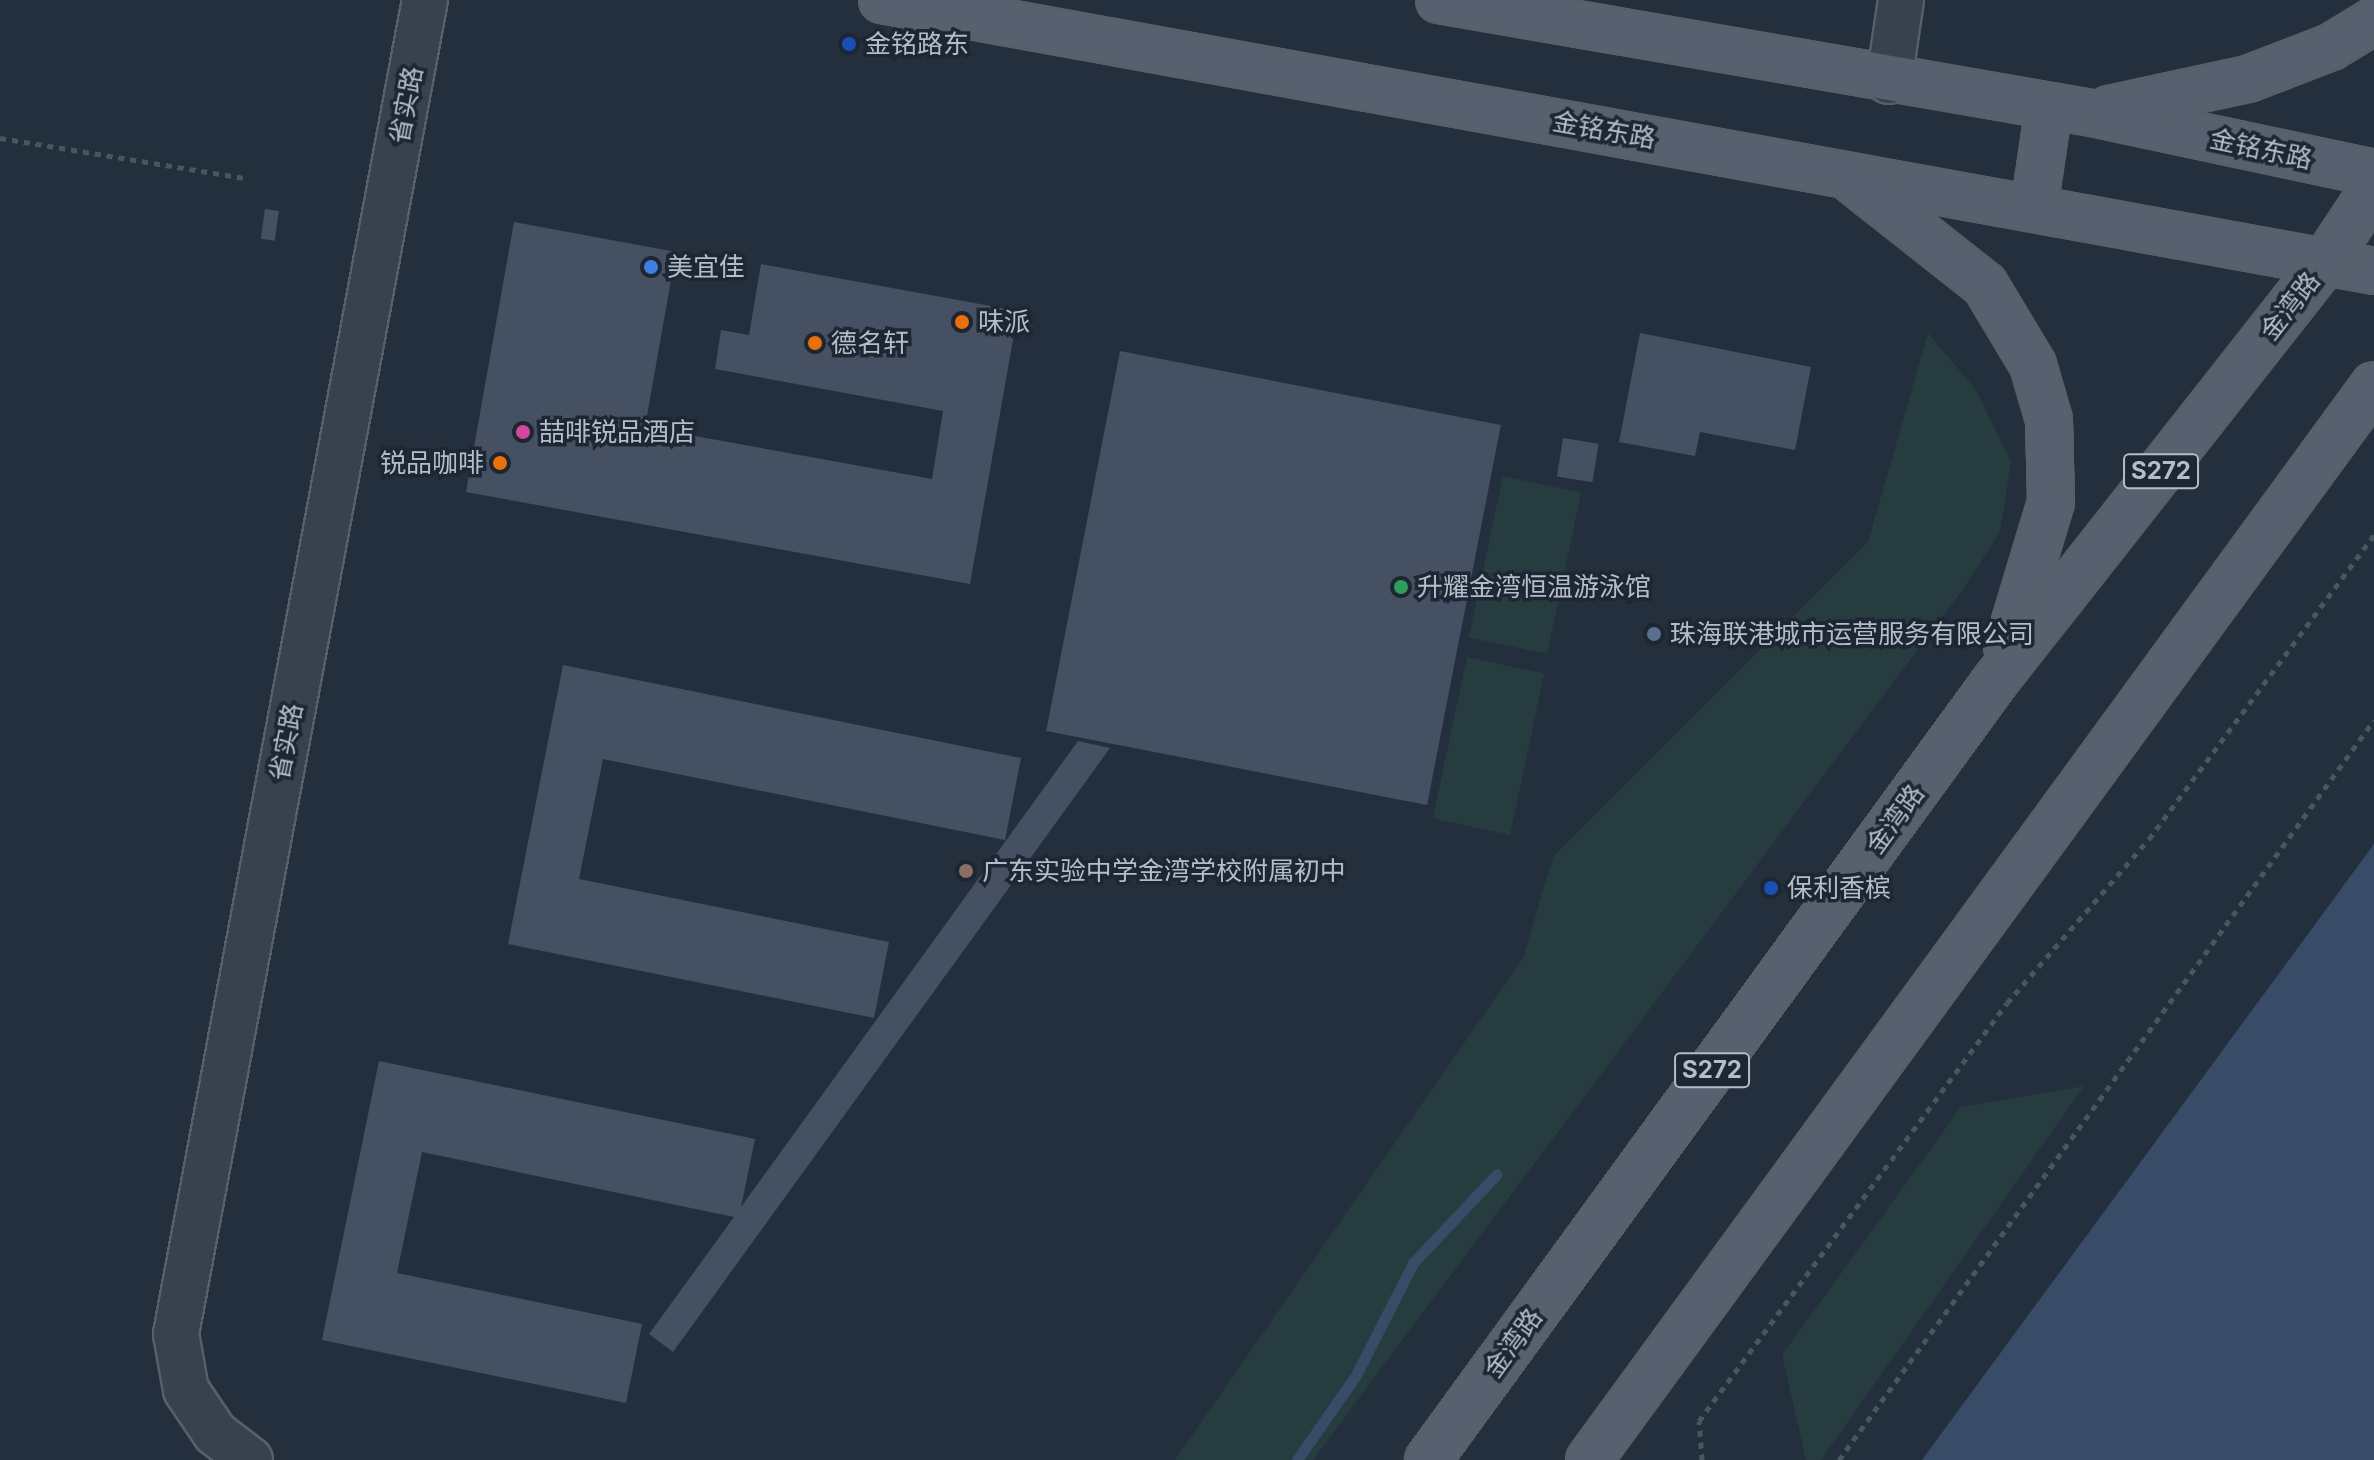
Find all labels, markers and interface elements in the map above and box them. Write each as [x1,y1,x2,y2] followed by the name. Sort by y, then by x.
[865,28,969,60] place label: 金铭路东
[840,35,858,53] marker: 金铭路东
[383,64,429,146] street label: 省实路
[1550,106,1658,154] street label: 金铭东路
[2207,123,2315,175] street label: 金铭东路
[667,251,745,283] place label: 美宜佳
[642,258,660,276] marker: 美宜佳
[2254,266,2326,346] street label: 金湾路
[978,306,1030,338] place label: 味派
[953,313,971,331] marker: 味派
[831,327,909,359] place label: 德名轩
[806,334,824,352] marker: 德名轩
[539,416,695,448] place label: 喆啡锐品酒店
[514,423,532,441] marker: 喆啡锐品酒店
[380,447,484,479] place label: 锐品咖啡
[2123,451,2199,491] road number: S272
[491,454,509,472] marker: 锐品咖啡
[1417,571,1651,603] place label: 升耀金湾恒温游泳馆
[1392,578,1410,596] marker: 升耀金湾恒温游泳馆
[1670,618,2034,650] place label: 珠海联港城市运营服务有限公司
[1645,625,1663,643] marker: 珠海联港城市运营服务有限公司
[263,701,309,783] street label: 省实路
[1859,778,1931,860] street label: 金湾路
[982,855,1346,887] place label: 广东实验中学金湾学校附属初中
[957,862,975,880] marker: 广东实验中学金湾学校附属初中
[1787,872,1891,904] place label: 保利香槟
[1762,879,1780,897] marker: 保利香槟
[1674,1050,1750,1090] road number: S272
[1477,1302,1549,1384] street label: 金湾路

